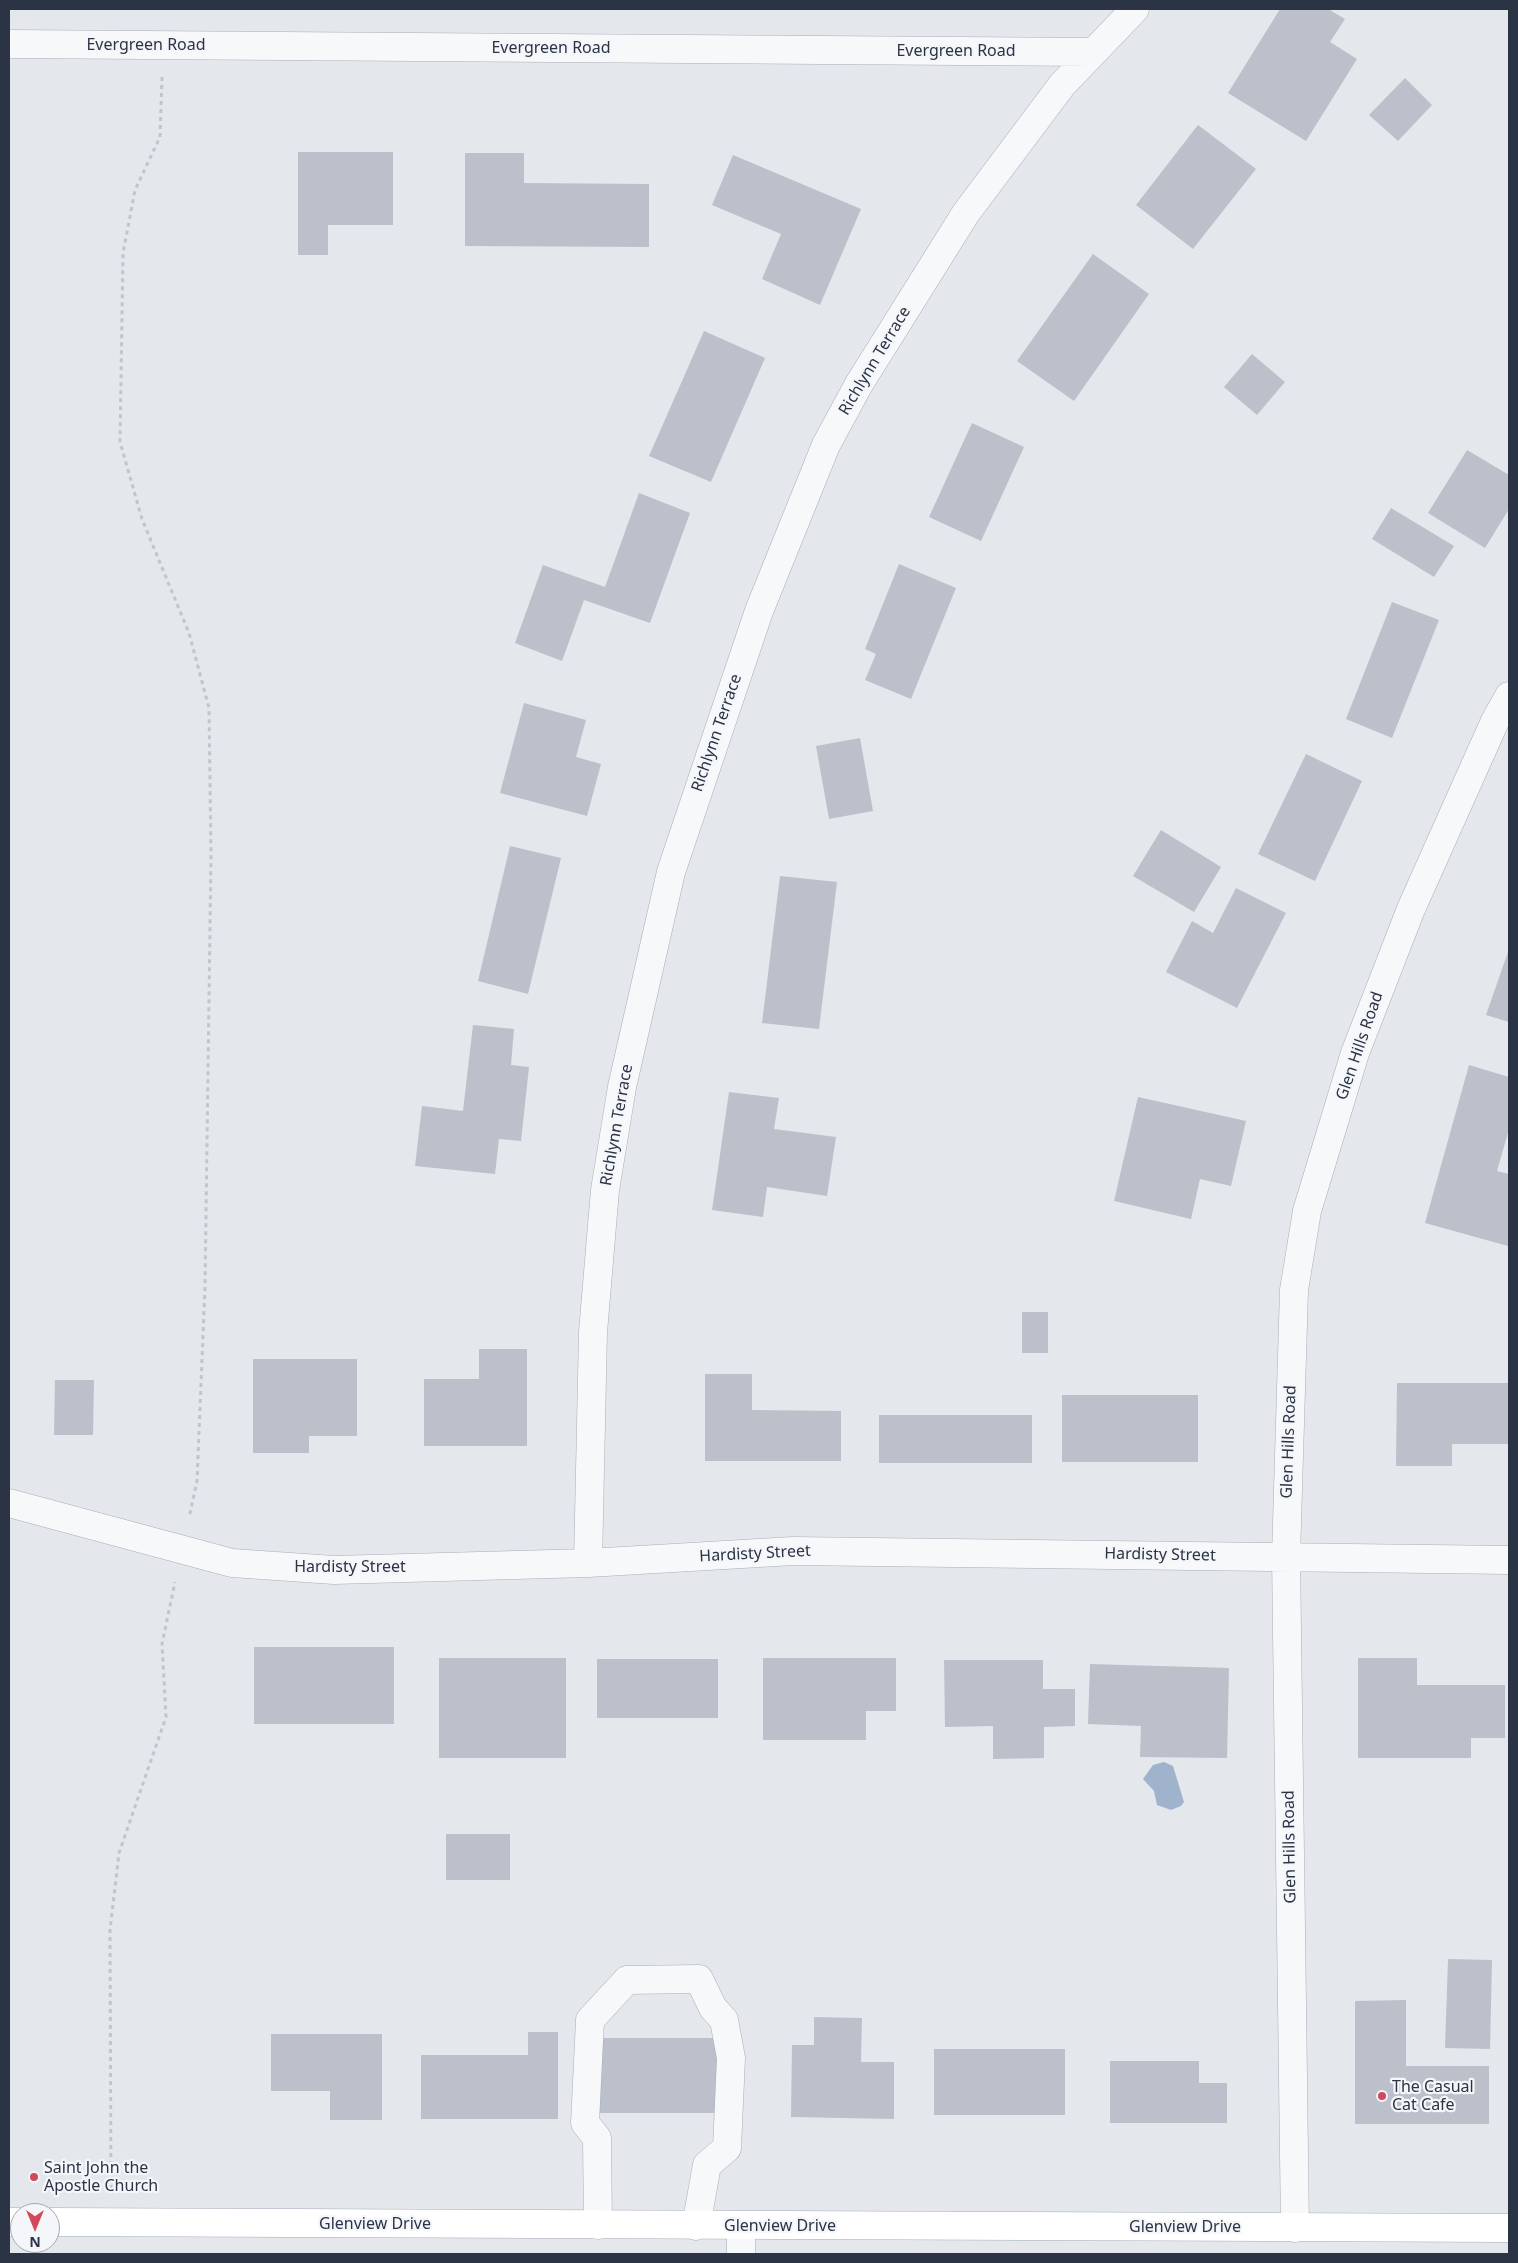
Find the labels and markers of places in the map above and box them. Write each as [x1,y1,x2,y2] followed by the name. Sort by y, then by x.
[1392,2077,1474,2115] place label: The Casual Cat Cafe
[1376,2090,1388,2102] marker: The Casual Cat Cafe
[44,2158,158,2196] place label: Saint John the Apostle Church
[28,2171,40,2183] marker: Saint John the Apostle Church

